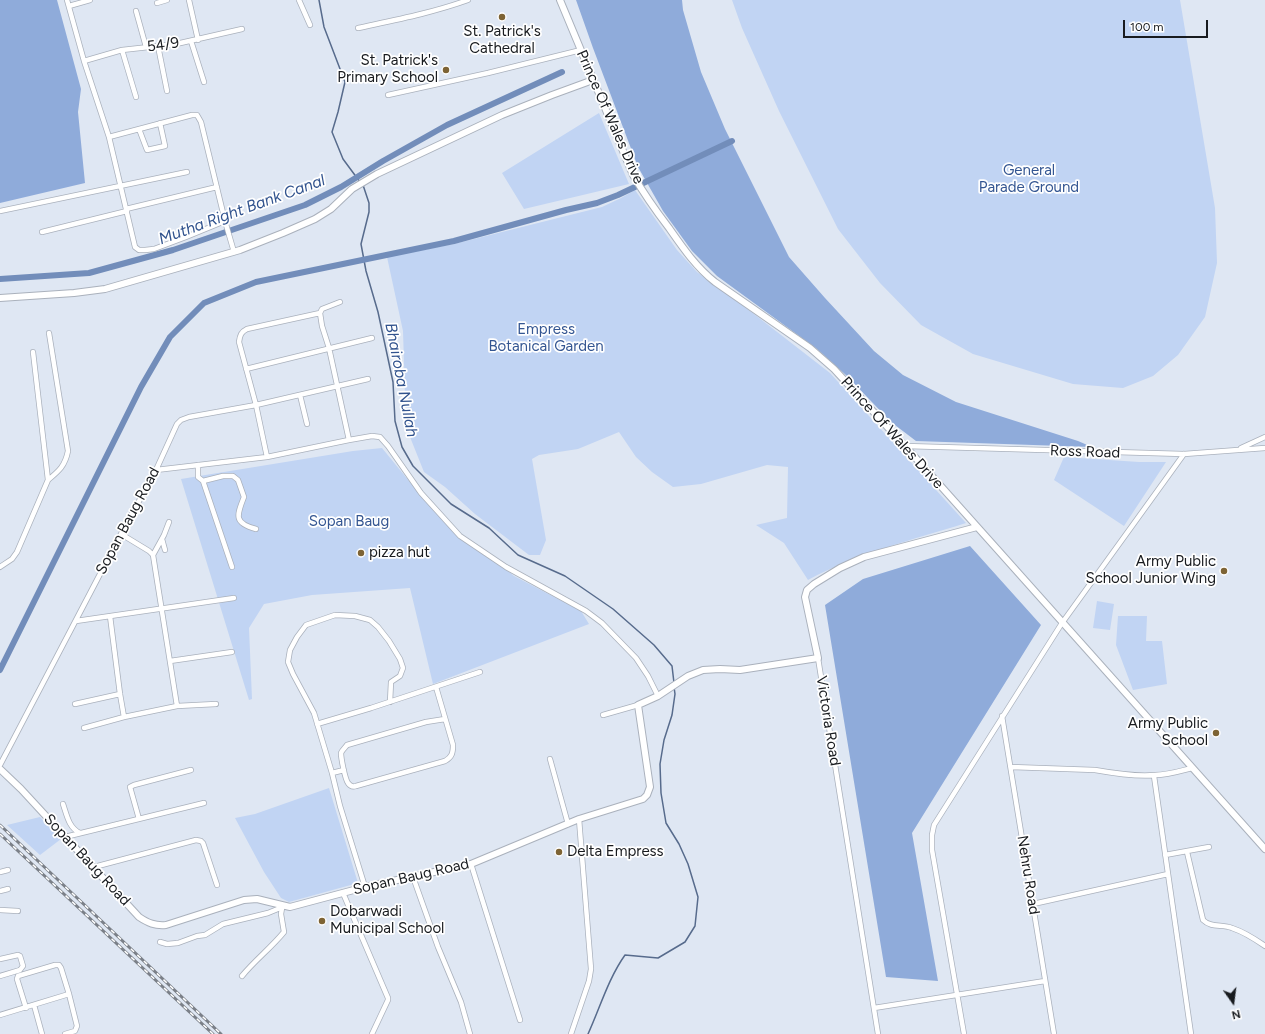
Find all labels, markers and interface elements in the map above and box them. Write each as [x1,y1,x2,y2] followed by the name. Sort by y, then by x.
[497,12,507,22] marker: St. Patrick's Cathedral
[1125,12,1210,38] scale bar
[1130,20,1164,34] text: 100 m
[463,23,541,58] place label: St. Patrick's Cathedral
[146,34,180,56] street label: 54/9
[572,47,648,187] street label: Prince Of Wales Drive
[337,52,438,87] place label: St. Patrick's Primary School
[441,65,451,75] marker: St. Patrick's Primary School
[979,162,1079,197] park label: General Parade Ground
[156,171,328,249] water label: Mutha Right Bank Canal
[381,321,421,439] water label: Bhairoba Nullah
[488,321,604,356] park label: Empress Botanical Garden
[837,373,947,493] street label: Prince Of Wales Drive
[1050,442,1120,462] street label: Ross Road
[92,464,164,578] street label: Sopan Baug Road
[309,513,389,531] park label: Sopan Baug
[369,544,430,562] place label: pizza hut
[356,548,366,558] marker: pizza hut
[1085,553,1216,588] place label: Army Public School Junior Wing
[1219,566,1229,576] marker: Army Public School Junior Wing
[812,675,844,767] street label: Victoria Road
[1128,715,1208,750] place label: Army Public School
[1211,728,1221,738] marker: Army Public School
[40,810,134,910] street label: Sopan Baug Road
[1013,834,1043,916] street label: Nehru Road
[567,843,664,861] place label: Delta Empress
[554,847,564,857] marker: Delta Empress
[351,855,471,899] street label: Sopan Baug Road
[330,903,444,938] place label: Dobarwadi Municipal School
[317,916,327,926] marker: Dobarwadi Municipal School
[1213,982,1253,1022] north arrow
[1230,1007,1242,1021] text: N

